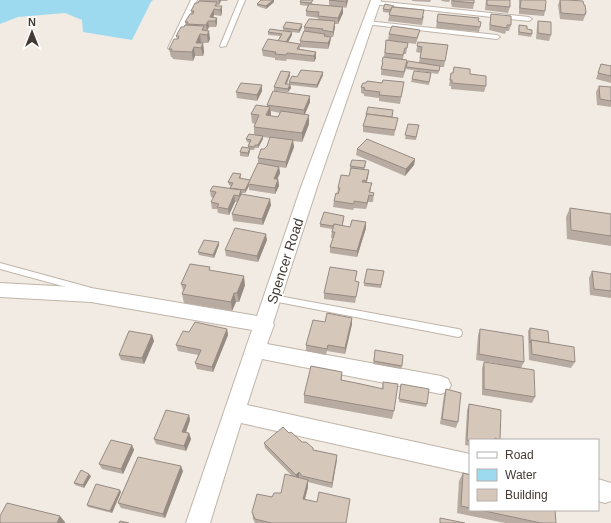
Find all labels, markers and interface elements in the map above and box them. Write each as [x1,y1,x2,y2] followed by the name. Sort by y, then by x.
[12,12,52,52] north arrow
[28,16,36,28] text: N
[264,216,306,306] street label: Spencer Road
[469,439,599,511] legend
[505,448,534,462] text: Road
[505,468,537,482] text: Water
[505,488,548,502] text: Building

